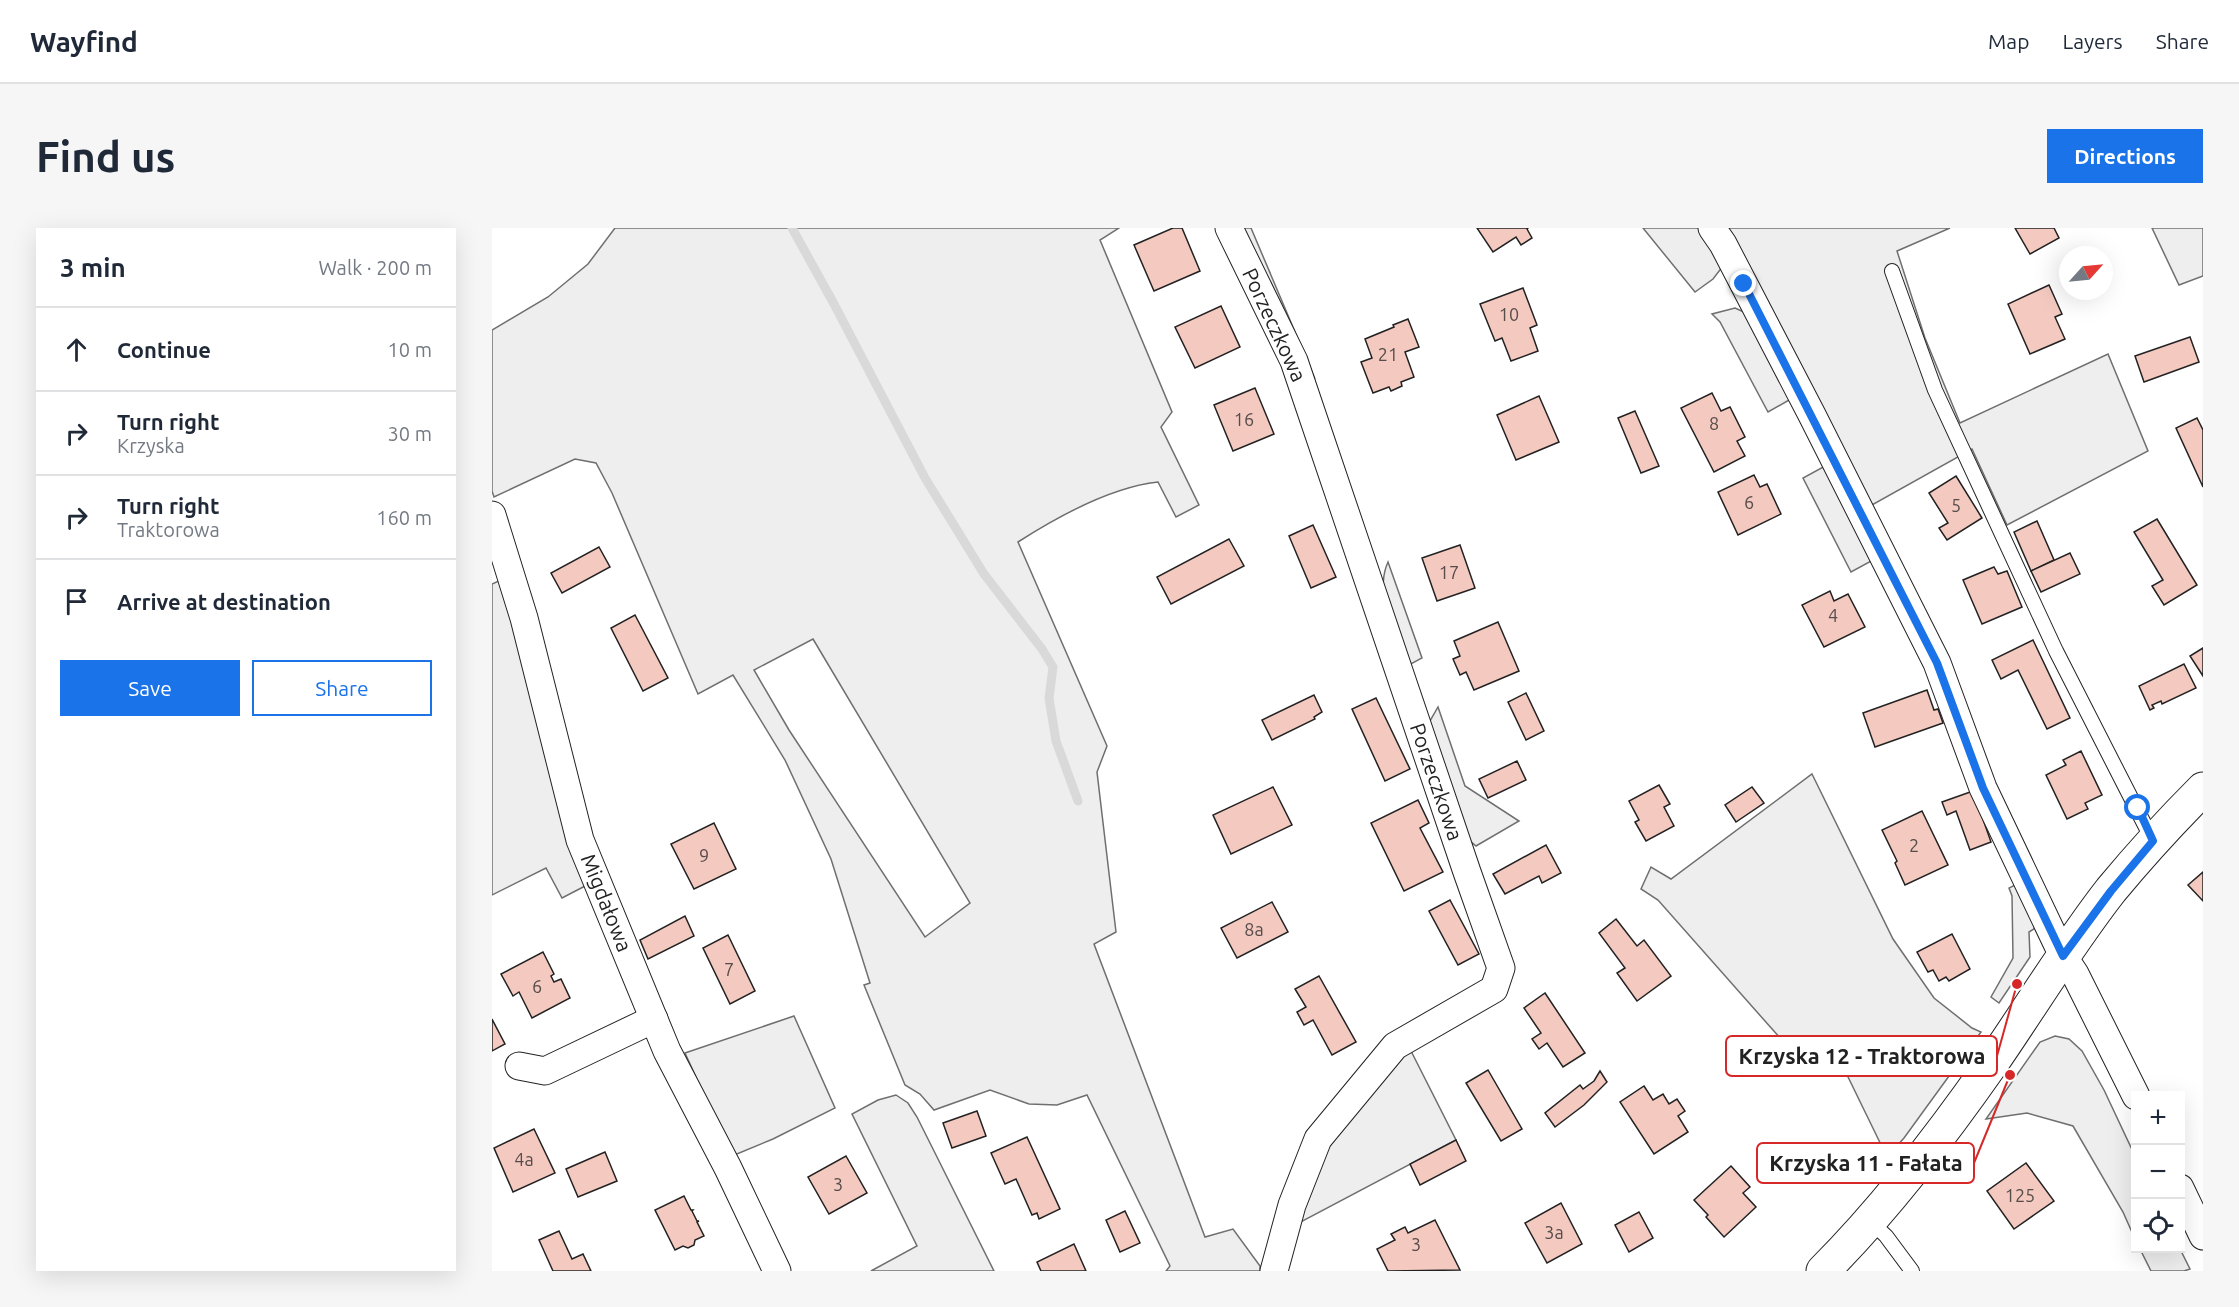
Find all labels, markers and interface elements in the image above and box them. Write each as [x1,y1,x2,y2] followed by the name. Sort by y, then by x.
[30,26,138,57] text: Wayfind
[1988,29,2029,53] text: Map
[2062,29,2123,53] text: Layers
[2156,29,2209,53] text: Share
[2047,129,2203,183] button: Directions
[36,133,175,180] text: Find us
[2059,246,2113,300] north arrow
[60,253,126,282] text: 3 min
[319,256,432,279] text: Walk · 200 m
[1238,264,1312,385] street label: Porzeczkowa
[1730,270,1756,296] route end
[1499,304,1519,324] house number: 10
[60,333,93,366] icon: ahead
[117,337,211,362] text: Continue
[388,338,432,361] text: 10 m
[1378,344,1398,364] house number: 21
[117,409,219,434] text: Turn right
[1234,409,1254,429] house number: 16
[1709,413,1719,433] house number: 8
[60,417,93,450] icon: right
[388,422,432,445] text: 30 m
[117,434,185,457] text: Krzyska
[1744,492,1754,512] house number: 6
[117,493,219,518] text: Turn right
[1951,495,1961,515] house number: 5
[60,501,93,534] icon: right
[376,506,432,529] text: 160 m
[117,518,220,541] text: Traktorowa
[1439,562,1459,582] house number: 17
[60,585,93,618] icon: arrive
[117,589,331,614] text: Arrive at destination
[1828,605,1838,625] house number: 4
[60,660,240,716] button: Save
[252,660,432,716] button: Share
[1406,720,1468,844] street label: Porzeczkowa
[2124,794,2150,820] route start
[1909,835,1919,855] house number: 2
[699,845,709,865] house number: 9
[576,850,637,955] street label: Migdałowa
[1244,919,1264,939] house number: 8a
[724,959,734,979] house number: 7
[532,976,542,996] house number: 6
[1726,1036,1997,1076] callout: Krzyska 12 - Traktorowa
[1739,1043,1985,1068] text: Krzyska 12 - Traktorowa
[2131,1091,2185,1253] map controls
[2131,1091,2185,1145] button: +
[1757,1143,1974,1183] callout: Krzyska 11 - Fałata
[2131,1145,2185,1199] button: −
[514,1149,534,1169] house number: 4a
[1769,1150,1963,1175] text: Krzyska 11 - Fałata
[833,1174,843,1194] house number: 3
[2005,1185,2035,1205] house number: 125
[2131,1199,2185,1253] button: locate
[1544,1222,1564,1242] house number: 3a
[1411,1234,1421,1254] house number: 3

